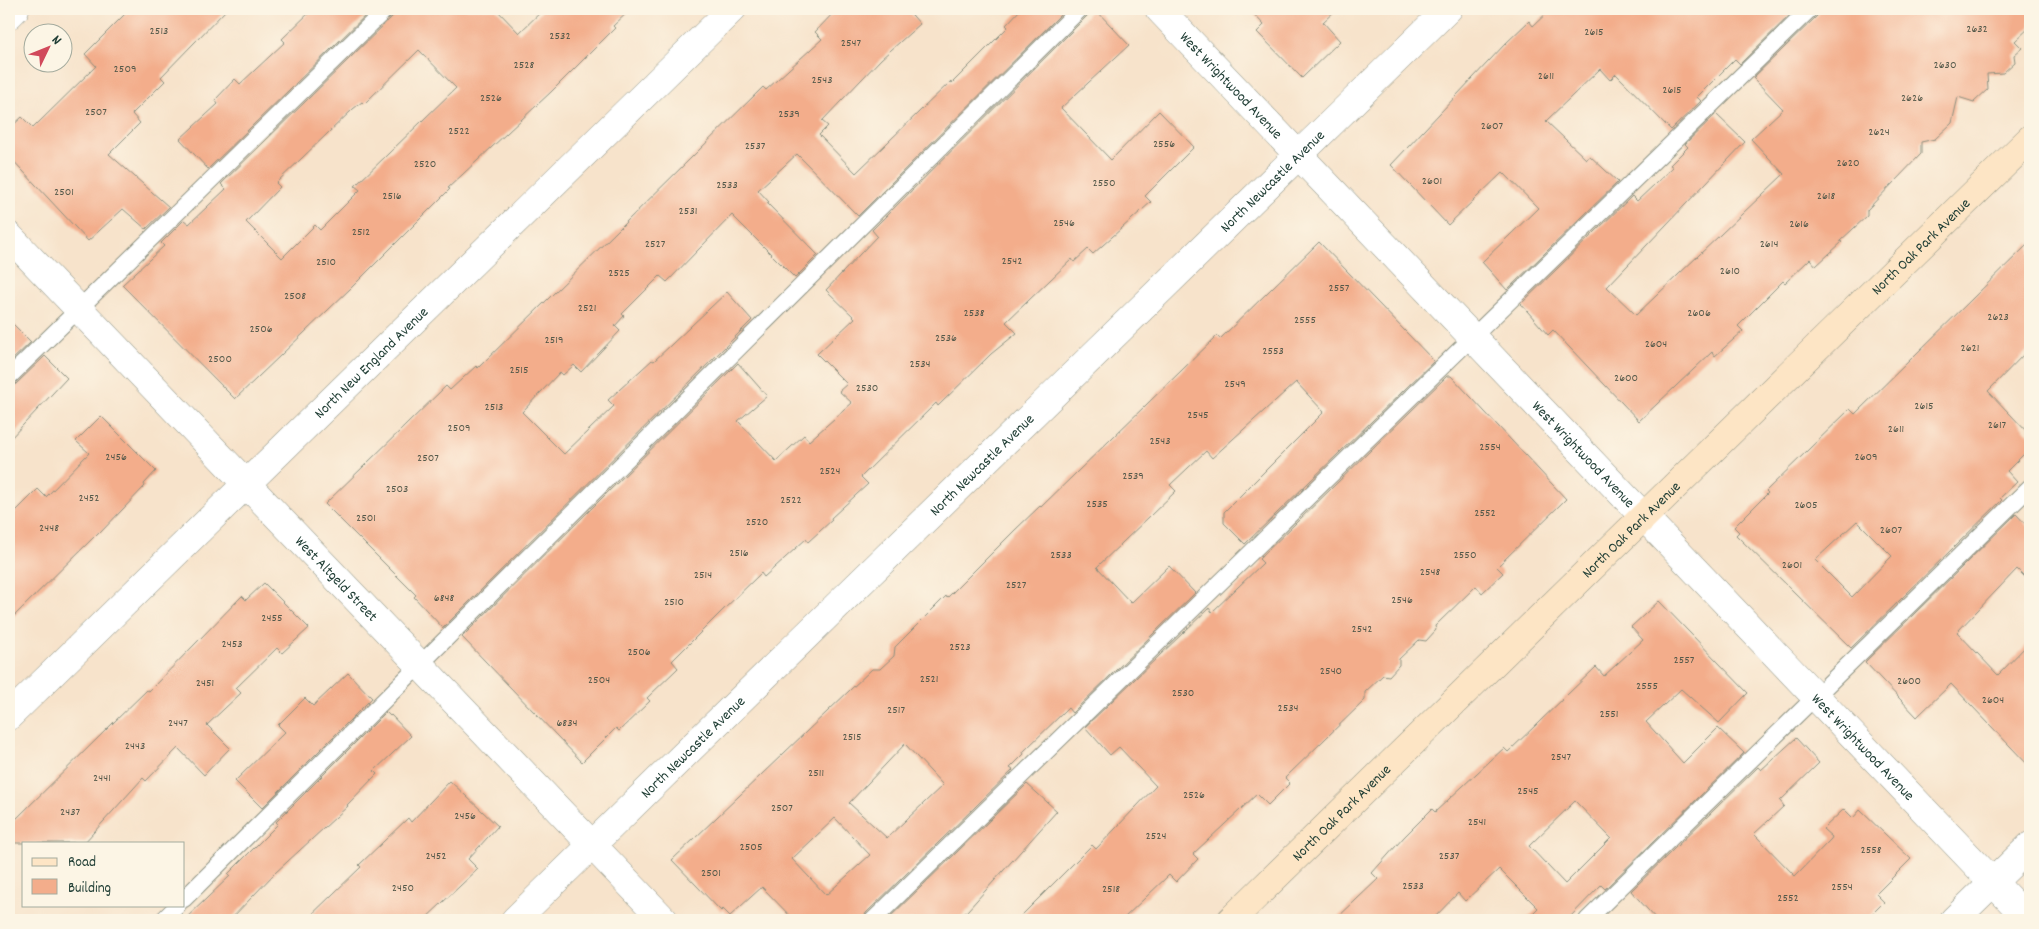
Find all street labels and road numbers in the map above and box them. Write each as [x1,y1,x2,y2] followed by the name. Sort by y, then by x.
[1173,28,1287,145] street label: West Wrightwood Avenue
[1216,126,1331,239] street label: North Newcastle Avenue
[1867,194,1977,301] street label: North Oak Park Avenue
[310,302,435,425] street label: North New England Avenue
[1526,397,1639,514] street label: West Wrightwood Avenue
[926,409,1041,522] street label: North Newcastle Avenue
[1578,477,1687,584] street label: North Oak Park Avenue
[289,532,382,628] street label: West Altgeld Street
[1805,689,1919,807] street label: West Wrightwood Avenue
[636,692,752,805] street label: North Newcastle Avenue
[1288,760,1397,867] street label: North Oak Park Avenue

